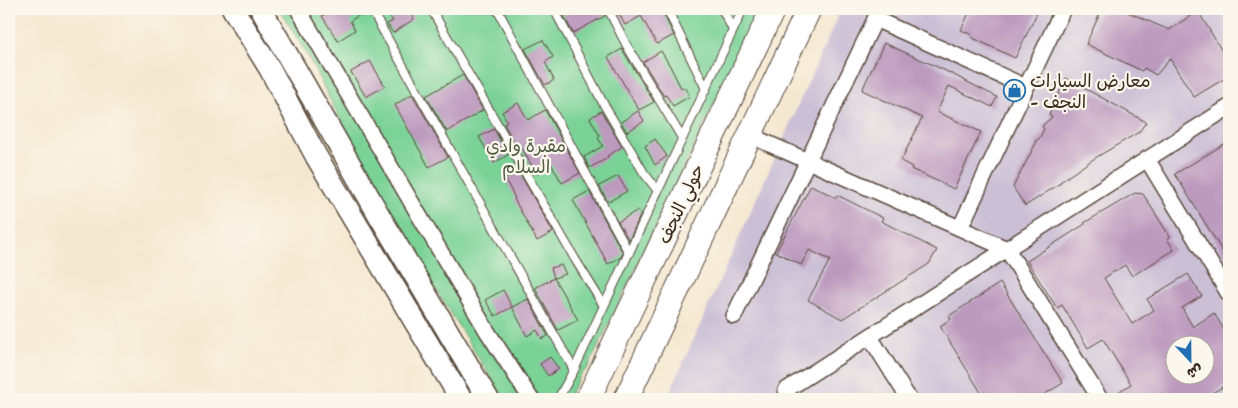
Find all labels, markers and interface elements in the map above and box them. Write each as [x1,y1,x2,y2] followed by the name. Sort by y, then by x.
[1030,65,1151,118] place label: معارض السيارات - النجف
[1002,79,1026,103] shop icon: معارض السيارات - النجف
[486,130,566,183] park label: مقبرة وادي السلام
[648,158,714,250] street label: حولي النجف
[1166,336,1216,386] north arrow
[1183,357,1207,386] text: ش

